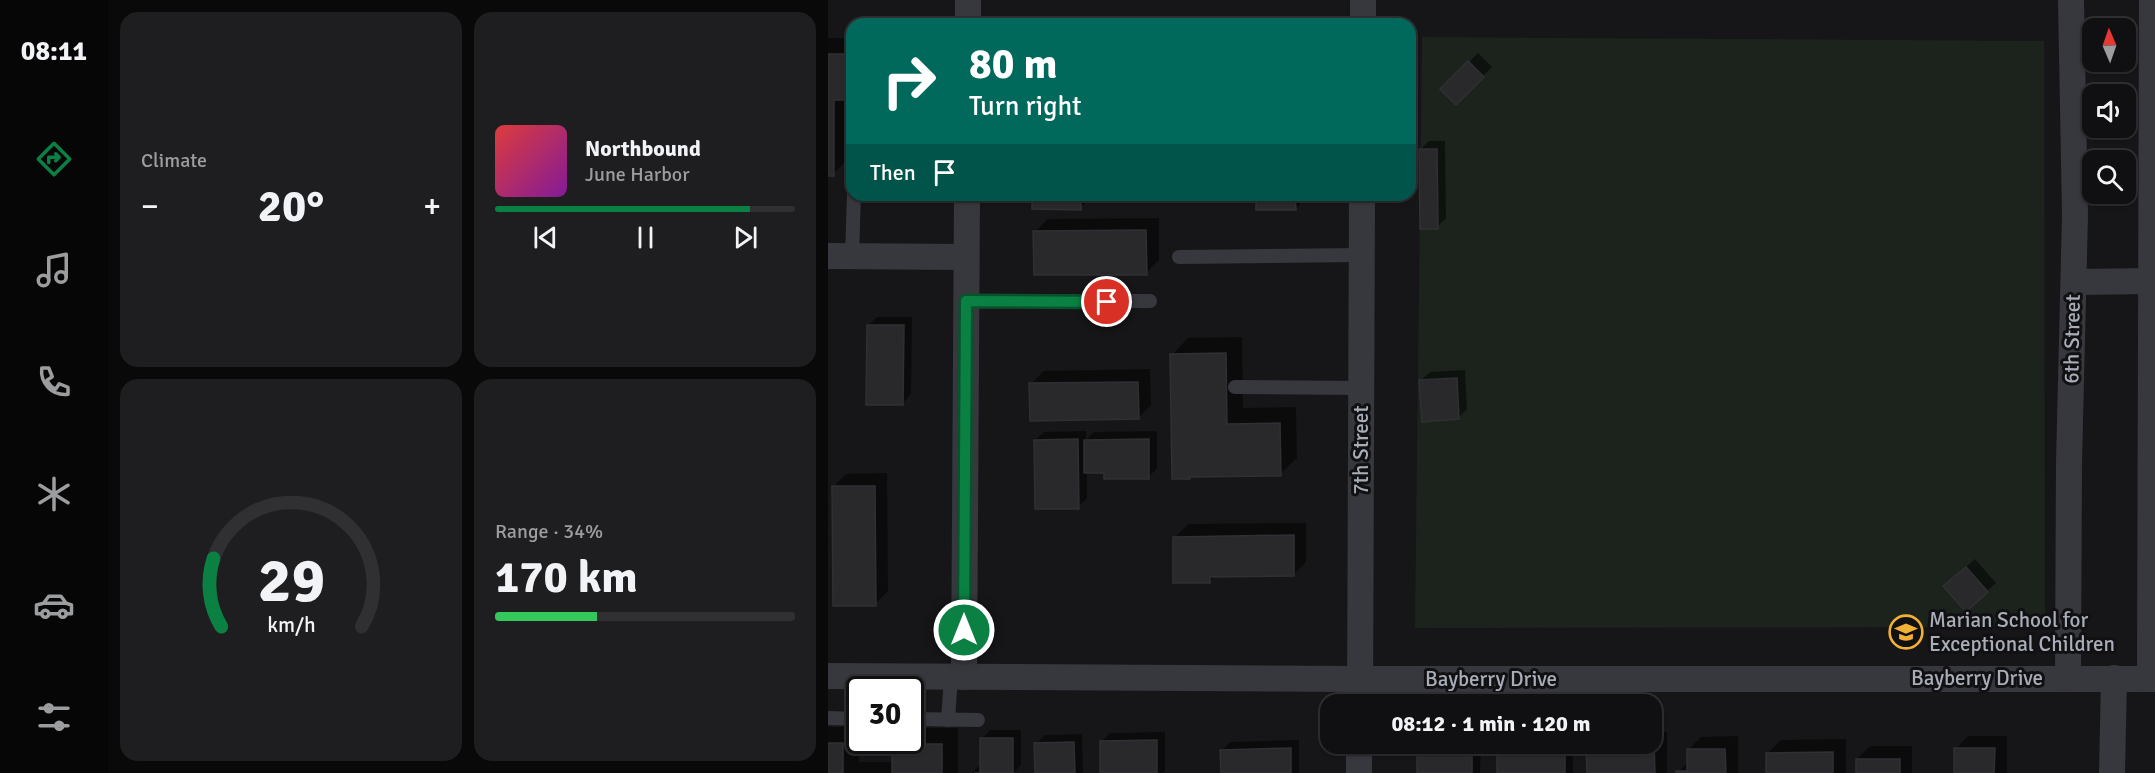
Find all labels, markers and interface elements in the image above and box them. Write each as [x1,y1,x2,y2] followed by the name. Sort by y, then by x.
[2082,18,2136,72] north arrow
[2082,18,2136,204] map controls
[21,35,87,68] text: 08:11
[969,39,1058,90] text: 80 m
[870,42,948,120] icon: right
[2082,84,2136,138] button: sound
[969,90,1082,123] text: Turn right
[585,135,701,162] text: Northbound
[33,138,75,180] icon: directions
[141,148,207,173] text: Climate
[2082,150,2136,204] button: search
[928,156,961,189] icon: arrive
[870,159,916,186] text: Then
[585,162,690,187] text: June Harbor
[258,179,324,234] text: 20°
[141,186,159,227] text: −
[423,186,441,227] text: +
[529,221,562,254] icon: previous
[629,221,662,254] icon: pause
[729,221,762,254] icon: next
[33,249,75,291] icon: music
[1081,276,1132,327] pin
[1090,285,1123,318] icon: arrive
[2058,294,2086,384] street label: 6th Street
[33,361,75,403] icon: phone
[1348,405,1374,495] street label: 7th Street
[33,473,75,515] icon: climate
[495,519,603,544] text: Range · 34%
[257,542,325,619] text: 29
[495,550,638,605] text: 170 km
[33,584,75,626] icon: car
[932,598,996,662] position arrow
[1929,607,2115,657] place label: Marian School for Exceptional Children
[267,612,315,638] text: km/h
[1888,614,1924,650] school or university icon: Marian School for Exceptional Children
[1911,665,2043,691] street label: Bayberry Drive
[1425,666,1557,692] street label: Bayberry Drive
[846,676,924,754] speed limit sign: 30
[33,696,75,738] icon: filters
[1391,710,1591,737] text: 08:12 · 1 min · 120 m

